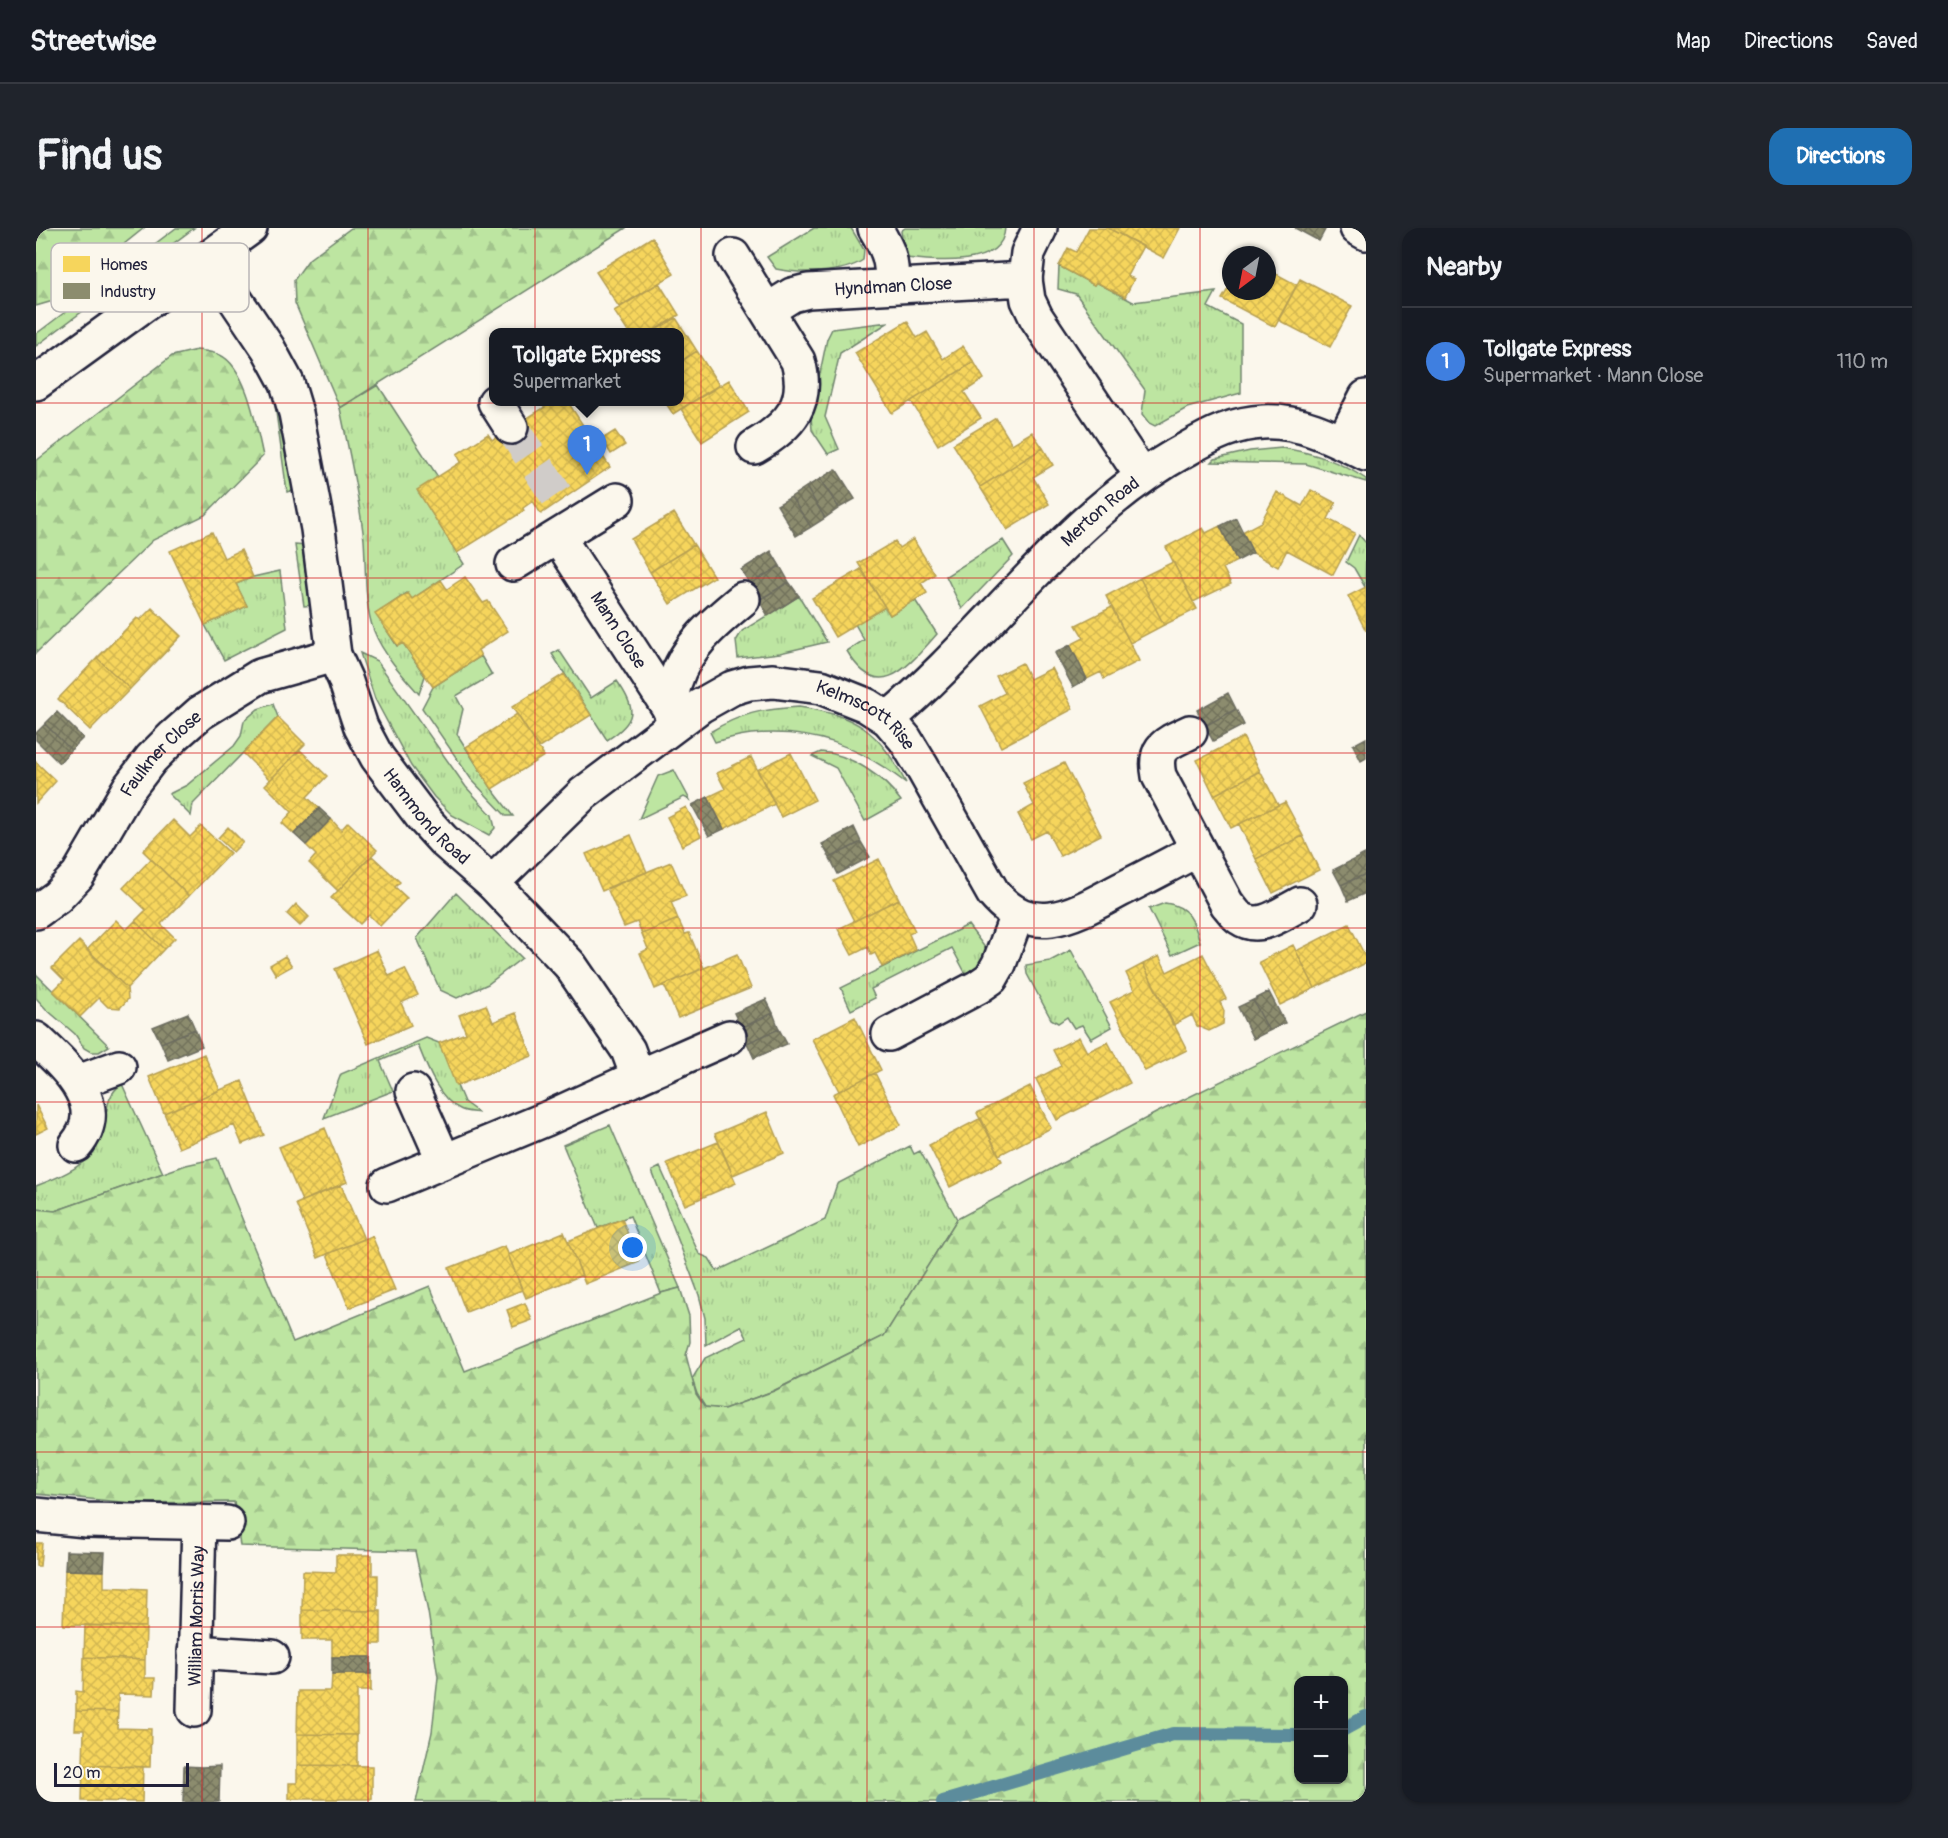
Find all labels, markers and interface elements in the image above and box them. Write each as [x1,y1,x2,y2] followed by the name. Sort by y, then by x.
[30,24,156,59] text: Streetwise
[1676,28,1711,55] text: Map
[1744,28,1833,55] text: Directions
[1866,28,1918,55] text: Saved
[1769,128,1912,185] button: Directions
[36,130,162,182] text: Find us
[51,243,249,312] legend
[1222,246,1276,300] north arrow
[1426,251,1502,283] text: Nearby
[100,255,148,275] text: Homes
[834,272,953,302] street label: Hyndman Close
[100,282,156,302] text: Industry
[489,328,684,406] popup
[1483,335,1631,363] text: Tollgate Express
[512,341,661,369] text: Tollgate Express
[1442,349,1449,374] text: 1
[1837,349,1888,374] text: 110 m
[1483,363,1703,388] text: Supermarket · Mann Close
[512,369,621,394] text: Supermarket
[568,426,606,475] pin: 1
[1056,472,1144,552] street label: Merton Road
[585,588,651,673] street label: Mann Close
[812,675,920,754] street label: Kelmscott Rise
[115,706,207,801] street label: Faulkner Close
[377,764,474,870] street label: Hammond Road
[618,1233,647,1262] your location
[184,1545,210,1687] street label: William Morris Way
[1294,1676,1348,1784] map controls
[1294,1676,1348,1730] button: +
[1294,1730,1348,1784] button: −
[54,1760,189,1788] scale bar
[63,1763,101,1783] text: 20 m

